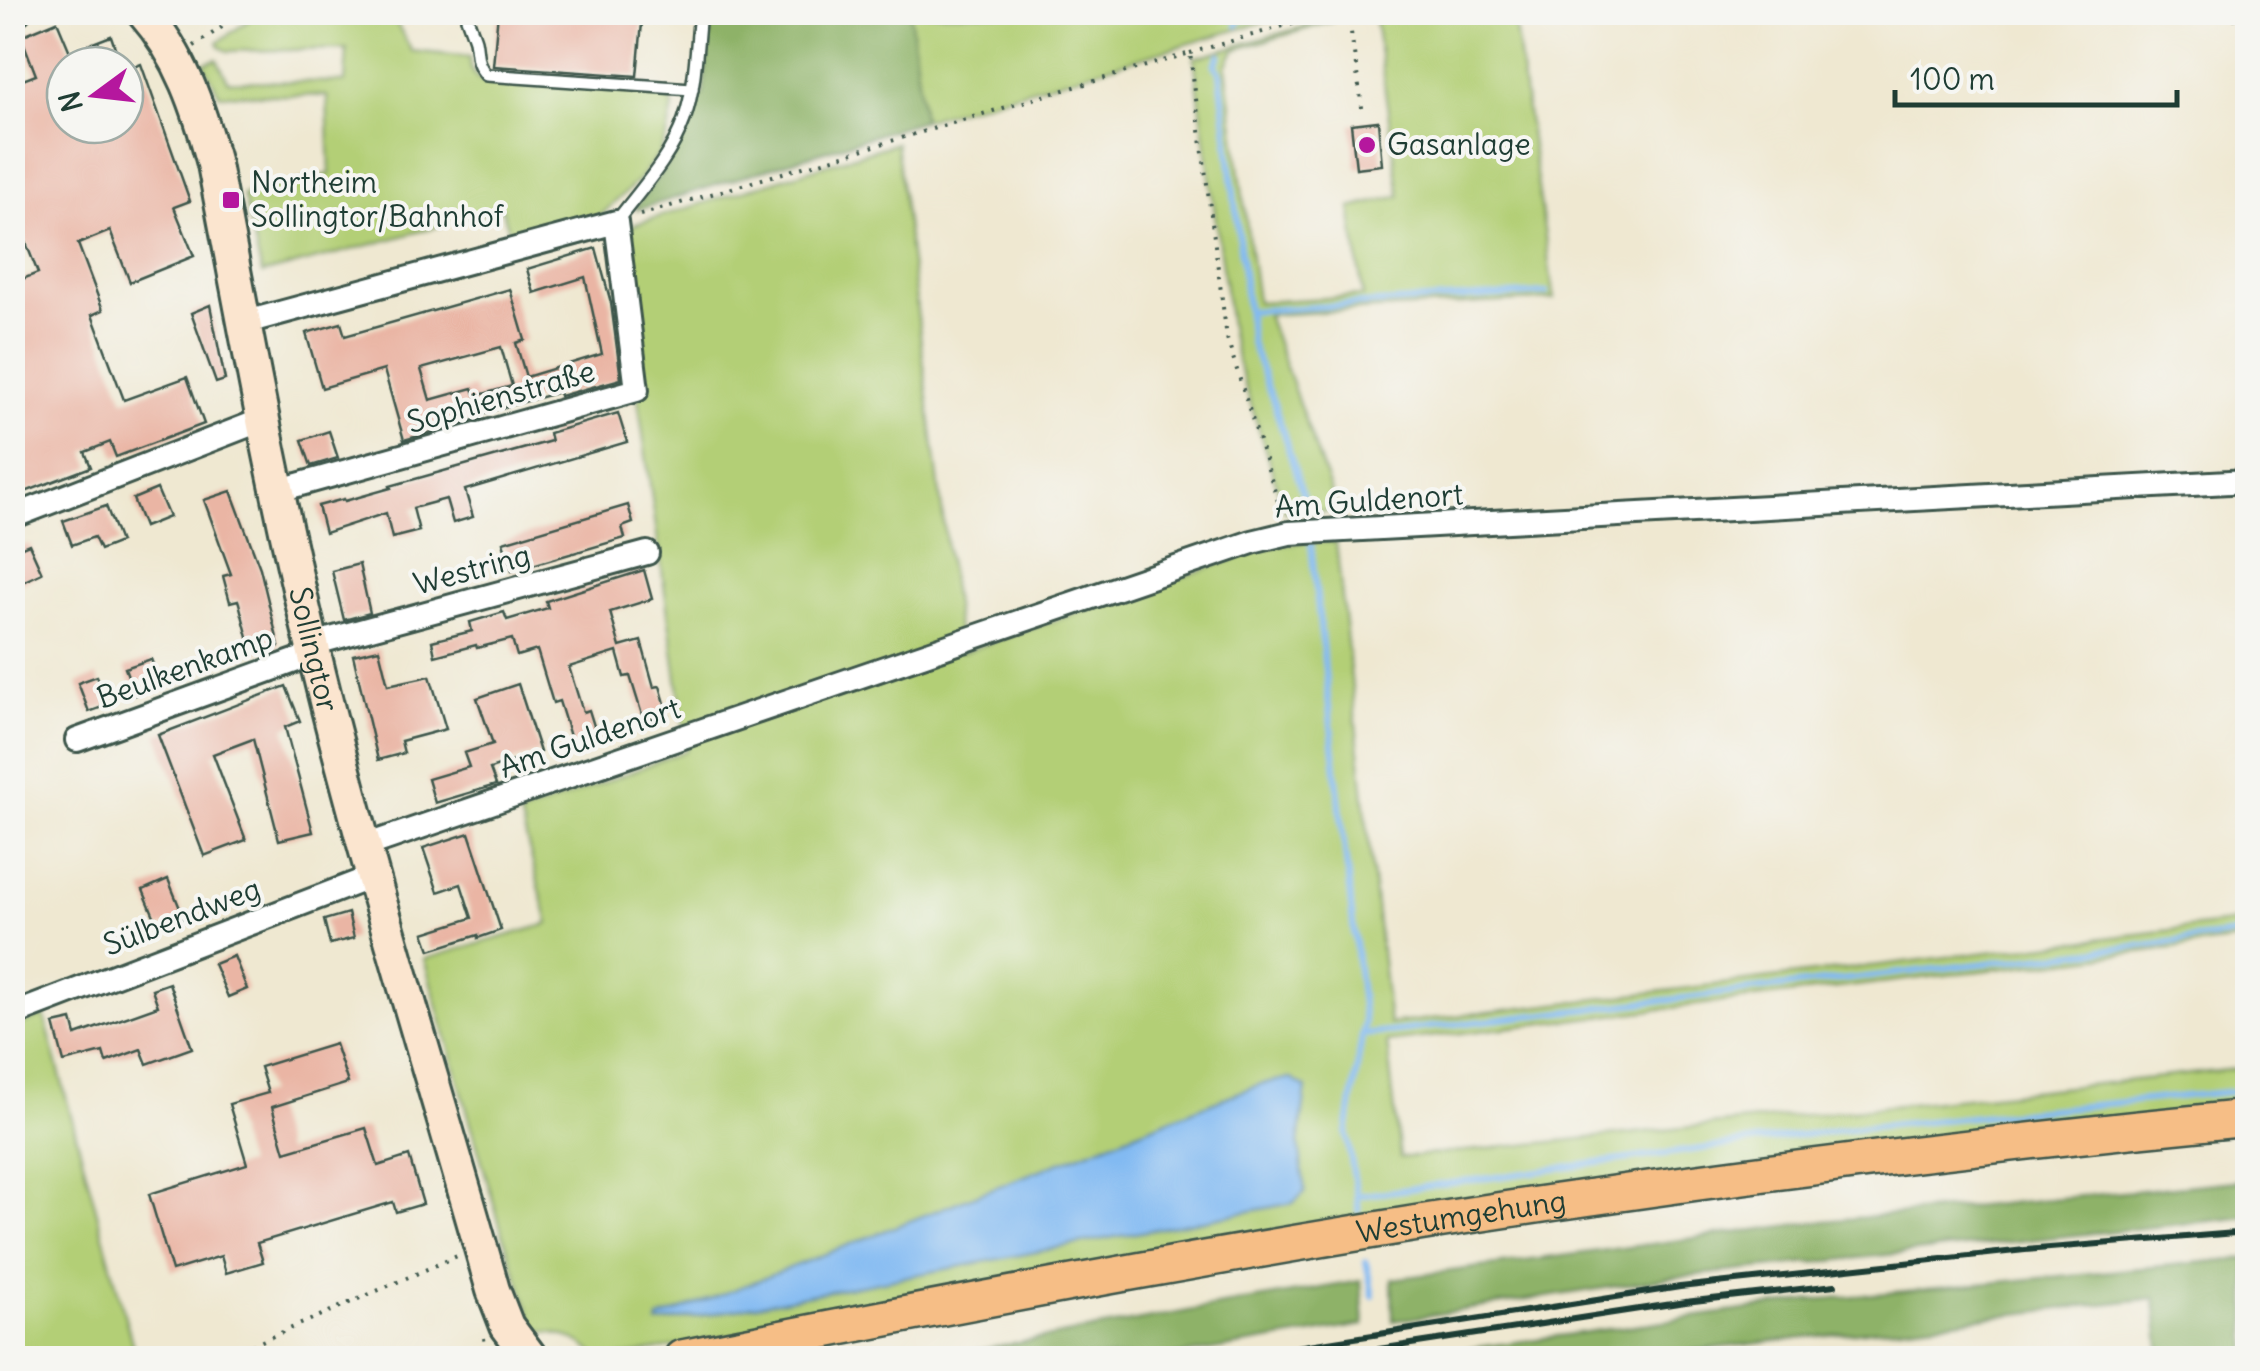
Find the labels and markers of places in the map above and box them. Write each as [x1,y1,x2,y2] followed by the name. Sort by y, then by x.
[1387,125,1531,163] place label: Gasanlage
[1356,134,1378,156] marker: Gasanlage
[251,163,505,235] place label: Northeim Sollingtor/Bahnhof
[220,189,242,211] marker: Northeim Sollingtor/Bahnhof

